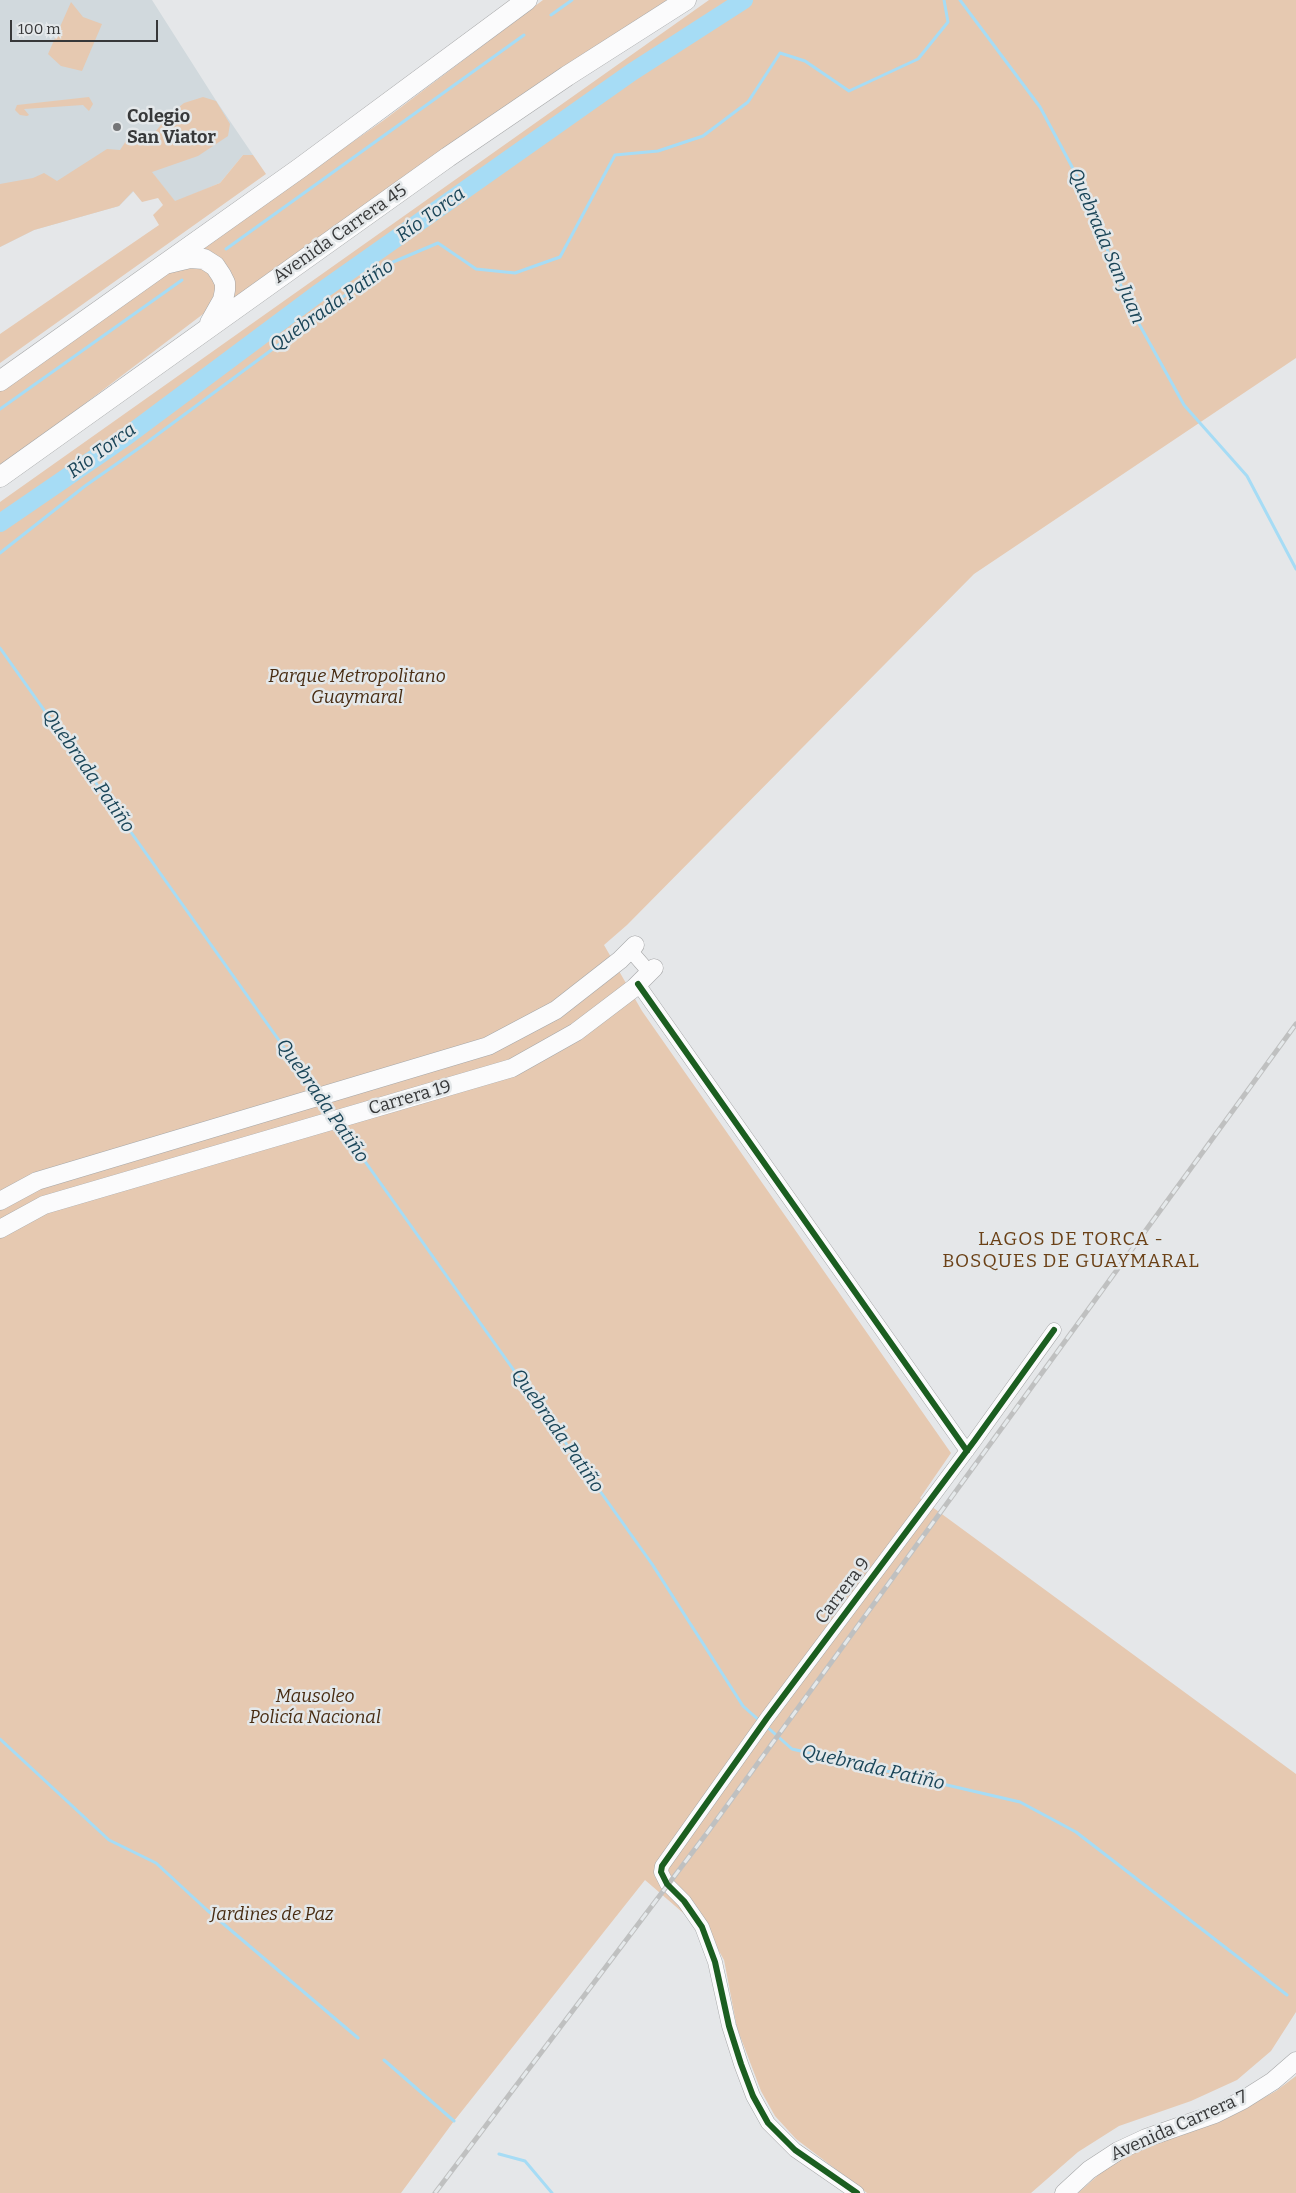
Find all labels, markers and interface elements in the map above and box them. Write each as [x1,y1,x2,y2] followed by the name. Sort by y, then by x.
[12,10,160,42] scale bar
[18,20,61,38] text: 100 m
[127,106,216,148] place label: Colegio San Viator
[111,121,123,133] marker: Colegio San Viator
[1063,165,1149,327] water label: Quebrada San Juan
[269,180,411,288] street label: Avenida Carrera 45
[392,182,470,248] water label: Río Torca
[266,255,398,357] water label: Quebrada Patiño
[63,418,141,484] water label: Río Torca
[268,666,446,709] park label: Parque Metropolitano Guaymaral
[37,705,139,837] water label: Quebrada Patiño
[271,1035,373,1167] water label: Quebrada Patiño
[366,1076,454,1120] street label: Carrera 19
[940,1229,1202,1273] district label: LAGOS DE TORCA - BOSQUES DE GUAYMARAL
[506,1365,608,1497] water label: Quebrada Patiño
[811,1554,875,1628] street label: Carrera 9
[249,1686,381,1728] park label: Mausoleo Policía Nacional
[799,1740,947,1796] water label: Quebrada Patiño
[210,1904,334,1926] park label: Jardines de Paz
[1107,2086,1251,2166] street label: Avenida Carrera 7

